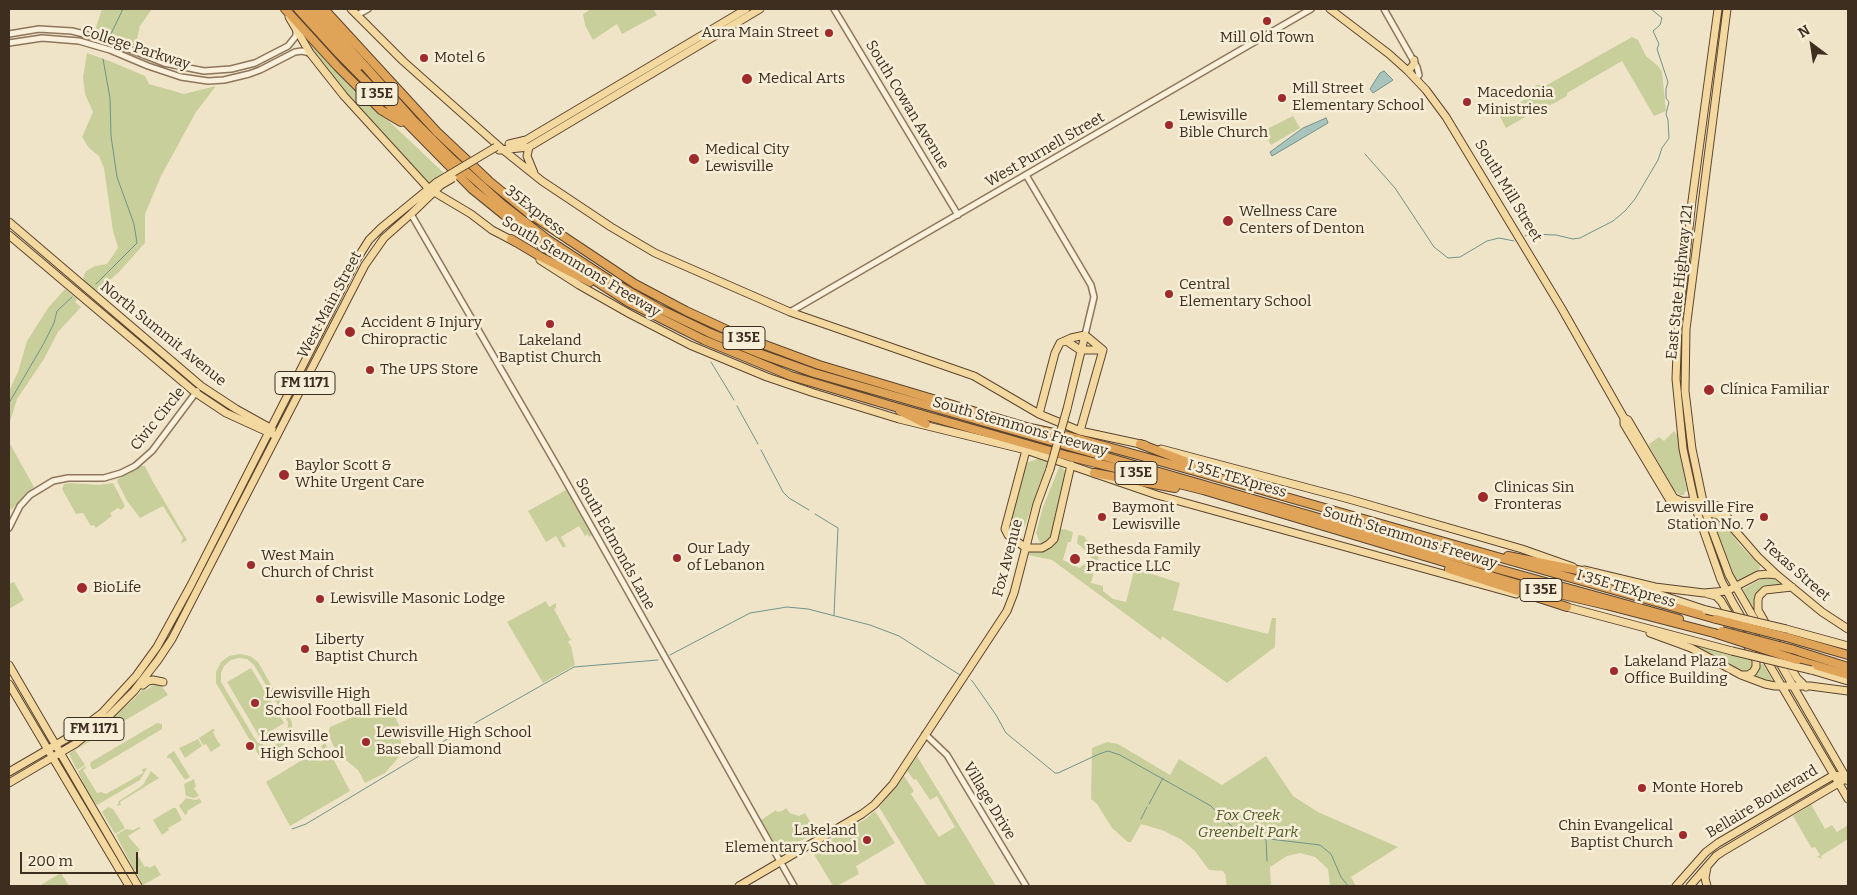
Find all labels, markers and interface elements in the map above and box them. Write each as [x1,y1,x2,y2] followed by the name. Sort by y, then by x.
[1261,15,1273,27] marker: Mill Old Town
[1787,20,1837,70] north arrow
[80,22,192,74] street label: College Parkway
[1795,22,1813,42] text: N
[702,24,819,42] place label: Aura Main Street
[823,27,835,39] marker: Aura Main Street
[1220,29,1314,47] place label: Mill Old Town
[861,37,953,173] street label: South Cowan Avenue
[434,49,485,67] place label: Motel 6
[418,52,430,64] marker: Motel 6
[758,70,845,88] place label: Medical Arts
[740,72,754,86] marker: Medical Arts
[1292,80,1424,115] place label: Mill Street Elementary School
[356,82,398,106] road number: I 35E
[1477,84,1553,119] place label: Macedonia Ministries
[1276,92,1288,104] marker: Mill Street Elementary School
[1461,96,1473,108] marker: Macedonia Ministries
[1179,107,1268,142] place label: Lewisville Bible Church
[982,109,1108,191] street label: West Purnell Street
[1163,119,1175,131] marker: Lewisville Bible Church
[1470,137,1546,245] street label: South Mill Street
[705,141,790,176] place label: Medical City Lewisville
[687,152,701,166] marker: Medical City Lewisville
[501,182,569,240] street label: 35Express
[1239,203,1365,238] place label: Wellness Care Centers of Denton
[1663,204,1697,360] street label: East State Highway 121
[499,213,663,321] street label: South Stemmons Freeway
[1221,214,1235,228] marker: Wellness Care Centers of Denton
[294,248,366,362] street label: West Main Street
[1179,276,1311,311] place label: Central Elementary School
[96,278,230,390] street label: North Summit Avenue
[1163,288,1175,300] marker: Central Elementary School
[361,314,482,349] place label: Accident & Injury Chiropractic
[544,318,556,330] marker: Lakeland Baptist Church
[343,325,357,339] marker: Accident & Injury Chiropractic
[723,326,765,349] road number: I 35E
[499,332,601,367] place label: Lakeland Baptist Church
[380,361,478,379] place label: The UPS Store
[364,364,376,376] marker: The UPS Store
[275,372,335,394] road number: FM 1171
[1720,381,1829,399] place label: Clínica Familiar
[1702,383,1716,397] marker: Clínica Familiar
[127,384,189,454] street label: Civic Circle
[930,393,1110,461] street label: South Stemmons Freeway
[1185,456,1289,502] street label: I 35E TEXpress
[295,457,424,492] place label: Baylor Scott & White Urgent Care
[1115,462,1157,484] road number: I 35E
[277,468,291,482] marker: Baylor Scott & White Urgent Care
[571,475,659,613] street label: South Edmonds Lane
[1494,479,1574,514] place label: Clinicas Sin Fronteras
[1476,490,1490,504] marker: Clinicas Sin Fronteras
[1112,499,1180,534] place label: Baymont Lewisville
[1655,499,1754,534] place label: Lewisville Fire Station No. 7
[1321,503,1499,573] street label: South Stemmons Freeway
[1096,511,1108,523] marker: Baymont Lewisville
[1758,511,1770,523] marker: Lewisville Fire Station No. 7
[989,517,1027,599] street label: Fox Avenue
[1758,537,1834,605] street label: Texas Street
[687,540,765,575] place label: Our Lady of Lebanon
[1086,541,1201,576] place label: Bethesda Family Practice LLC
[261,547,374,582] place label: West Main Church of Christ
[671,552,683,564] marker: Our Lady of Lebanon
[1068,552,1082,566] marker: Bethesda Family Practice LLC
[245,559,257,571] marker: West Main Church of Christ
[1574,566,1678,612] street label: I 35E TEXpress
[1520,578,1562,602] road number: I 35E
[93,579,141,597] place label: BioLife
[75,581,89,595] marker: BioLife
[330,590,505,608] place label: Lewisville Masonic Lodge
[314,593,326,605] marker: Lewisville Masonic Lodge
[315,631,418,666] place label: Liberty Baptist Church
[299,643,311,655] marker: Liberty Baptist Church
[1624,653,1728,688] place label: Lakeland Plaza Office Building
[1608,665,1620,677] marker: Lakeland Plaza Office Building
[265,685,408,720] place label: Lewisville High School Football Field
[249,697,261,709] marker: Lewisville High School Football Field
[64,718,124,741] road number: FM 1171
[376,724,531,759] place label: Lewisville High School Baseball Diamond
[260,728,344,763] place label: Lewisville High School
[360,736,372,748] marker: Lewisville High School Baseball Diamond
[244,740,256,752] marker: Lewisville High School
[959,759,1019,843] street label: Village Drive
[1703,762,1821,842] street label: Bellaire Boulevard
[1652,779,1743,797] place label: Monte Horeb
[1636,782,1648,794] marker: Monte Horeb
[1198,807,1298,842] park label: Fox Creek Greenbelt Park
[1558,817,1673,852] place label: Chin Evangelical Baptist Church
[725,822,857,857] place label: Lakeland Elementary School
[1677,829,1689,841] marker: Chin Evangelical Baptist Church
[861,834,873,846] marker: Lakeland Elementary School
[22,842,140,874] scale bar
[28,852,73,870] text: 200 m

